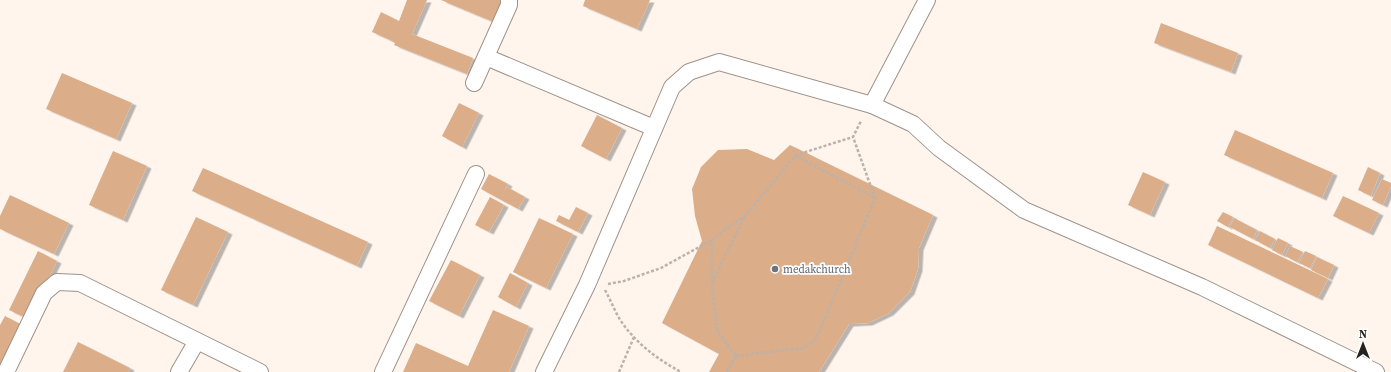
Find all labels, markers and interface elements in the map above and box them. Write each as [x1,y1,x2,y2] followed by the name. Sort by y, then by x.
[783,262,851,277] place label: medakchurch
[770,264,780,274] marker: medakchurch
[1343,324,1383,364] north arrow
[1359,327,1367,342] text: N

